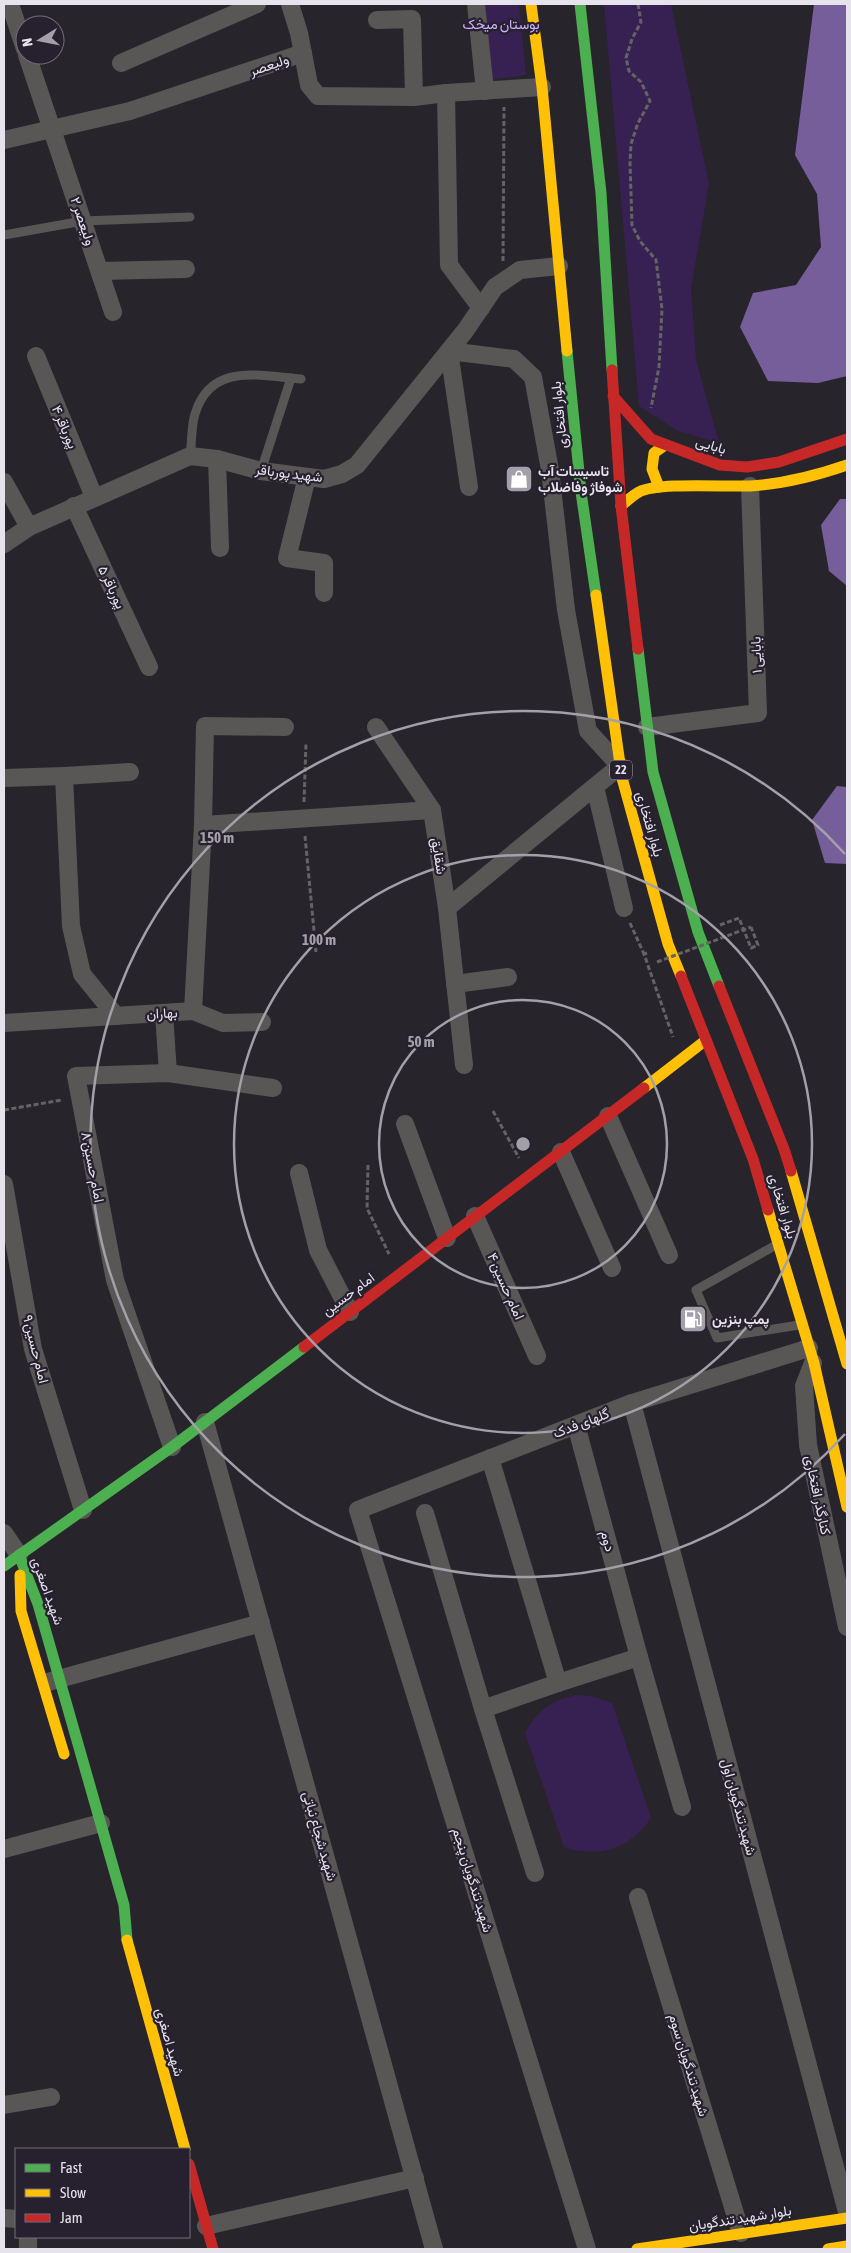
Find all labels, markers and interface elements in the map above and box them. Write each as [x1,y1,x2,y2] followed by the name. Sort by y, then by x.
[15,15,65,65] north arrow
[462,16,540,33] park label: بوستان میخک
[19,37,36,48] text: N
[246,51,291,80] street label: ولیعصر
[66,195,99,248] street label: ولیعصر ۲
[548,381,571,449] street label: بلوار افتخاری
[47,403,81,452] street label: پورباقر ۴
[694,433,728,458] street label: بابایی
[253,461,324,487] street label: شهید پورباقر
[538,463,623,496] place label: تاسیسات آب شوفاژ وفاضلاب
[504,464,534,494] shop icon: تاسیسات آب شوفاژ وفاضلاب
[93,563,129,612] street label: پورباقر ۵
[747,636,766,674] street label: بابایی ۱
[610,760,632,780] road number: 22
[632,789,667,859] street label: بلوار افتخاری
[200,829,234,846] text: 150 m
[427,837,450,876] street label: شقایق
[302,931,336,948] text: 100 m
[146,1004,178,1023] street label: بهاران
[408,1033,435,1050] text: 50 m
[77,1130,108,1204] street label: امام حسین ۸
[514,1135,532,1153] centre of rings
[765,1171,800,1241] street label: بلوار افتخاری
[483,1250,528,1322] street label: امام حسین ۴
[319,1269,378,1320] street label: امام حسین
[678,1304,708,1334] fuel station icon: پمپ بنزین
[712,1311,769,1329] place label: پمپ بنزین
[19,1313,52,1385] street label: امام حسین ۹
[551,1405,612,1442] street label: گلهای فدک
[801,1454,834,1536] street label: کنارگذر افتخاری
[597,1529,619,1554] street label: دوم
[27,1555,68,1627] street label: شهید اصغری
[716,1757,760,1858] street label: شهید تندگویان اول
[297,1789,340,1884] street label: شهید شجاع نباتی
[448,1826,497,1935] street label: شهید تندگویان پنجم
[152,2006,187,2078] street label: شهید اصغری
[665,2012,712,2119] street label: شهید تندگویان سوم
[15,2148,190,2238] legend
[60,2159,82,2176] text: Fast
[60,2184,86,2201] text: Slow
[687,2202,793,2235] street label: بلوار شهید تندگویان
[60,2209,83,2226] text: Jam

